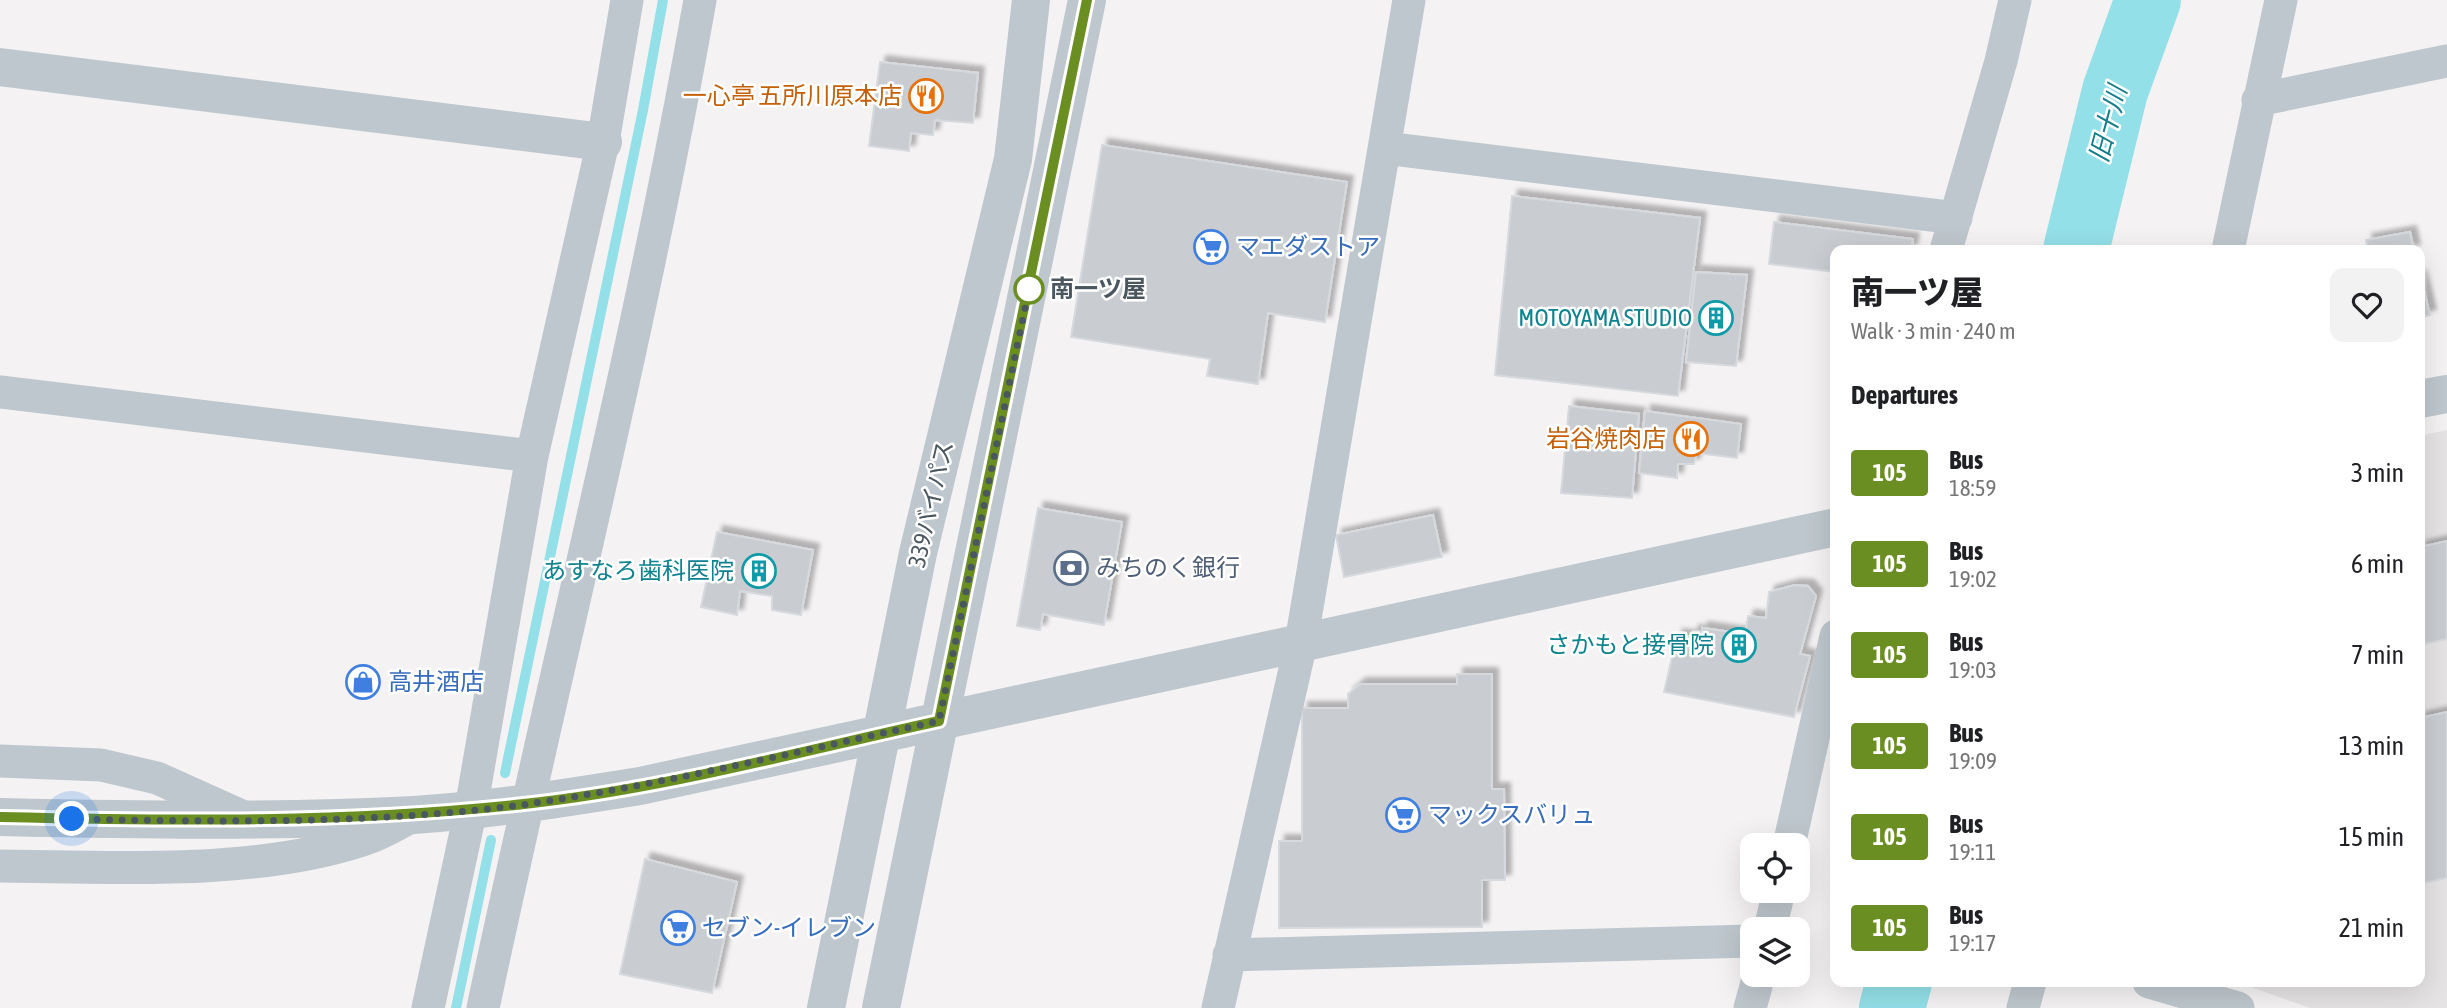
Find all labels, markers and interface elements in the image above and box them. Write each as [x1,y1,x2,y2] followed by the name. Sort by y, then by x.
[907,77,945,115] restaurant icon: 一心亭 五所川原本店
[2083,80,2133,166] water label: 旧十川
[683,82,902,109] place label: 一心亭 五所川原本店
[1192,228,1230,266] supermarket icon: マエダストア
[1236,233,1380,260] place label: マエダストア
[2330,268,2404,342] button: heart
[1851,273,1983,311] text: 南一ツ屋
[1014,274,1044,304] marker: 南一ツ屋
[1050,275,1146,302] place label: 南一ツ屋
[1697,299,1735,337] building icon: MOTOYAMA STUDIO
[1518,304,1692,331] place label: MOTOYAMA STUDIO
[1851,318,2015,344] text: Walk · 3 min · 240 m
[1851,380,1958,410] text: Departures
[1672,420,1710,458] restaurant icon: 岩谷焼肉店
[1546,425,1666,452] place label: 岩谷焼肉店
[903,438,958,570] street label: 339バイパス
[1949,445,1983,475] text: Bus
[2351,458,2404,488] text: 3 min
[1873,459,1906,486] text: 105
[1949,475,1996,501] text: 18:59
[1949,536,1983,566] text: Bus
[1052,549,1090,587] bank icon: みちのく銀行
[2351,549,2404,579] text: 6 min
[1873,550,1906,577] text: 105
[740,552,778,590] building icon: あすなろ歯科医院
[1096,554,1240,581] place label: みちのく銀行
[542,557,734,584] place label: あすなろ歯科医院
[1949,566,1997,592] text: 19:02
[1720,626,1758,664] building icon: さかもと接骨院
[1949,627,1983,657] text: Bus
[1546,631,1714,658] place label: さかもと接骨院
[2351,640,2404,670] text: 7 min
[1873,641,1906,668] text: 105
[1949,657,1997,683] text: 19:03
[344,663,382,701] shop icon: 高井酒店
[388,668,484,695] place label: 高井酒店
[1949,718,1983,748] text: Bus
[2339,731,2404,761] text: 13 min
[1873,732,1906,759] text: 105
[1949,748,1997,774] text: 19:09
[1384,796,1422,834] supermarket icon: マックスバリュ
[54,801,89,836] your location
[1428,801,1595,828] place label: マックスバリュ
[1949,809,1983,839] text: Bus
[2339,822,2404,852] text: 15 min
[1873,823,1906,850] text: 105
[1740,833,1810,987] map controls
[1740,833,1810,903] button: locate
[1949,839,1996,865] text: 19:11
[1949,900,1983,930] text: Bus
[659,909,697,947] supermarket icon: セブン-イレブン
[2339,913,2404,943] text: 21 min
[702,914,876,941] place label: セブン-イレブン
[1873,914,1906,941] text: 105
[1740,917,1810,987] button: layers
[1949,930,1996,956] text: 19:17

